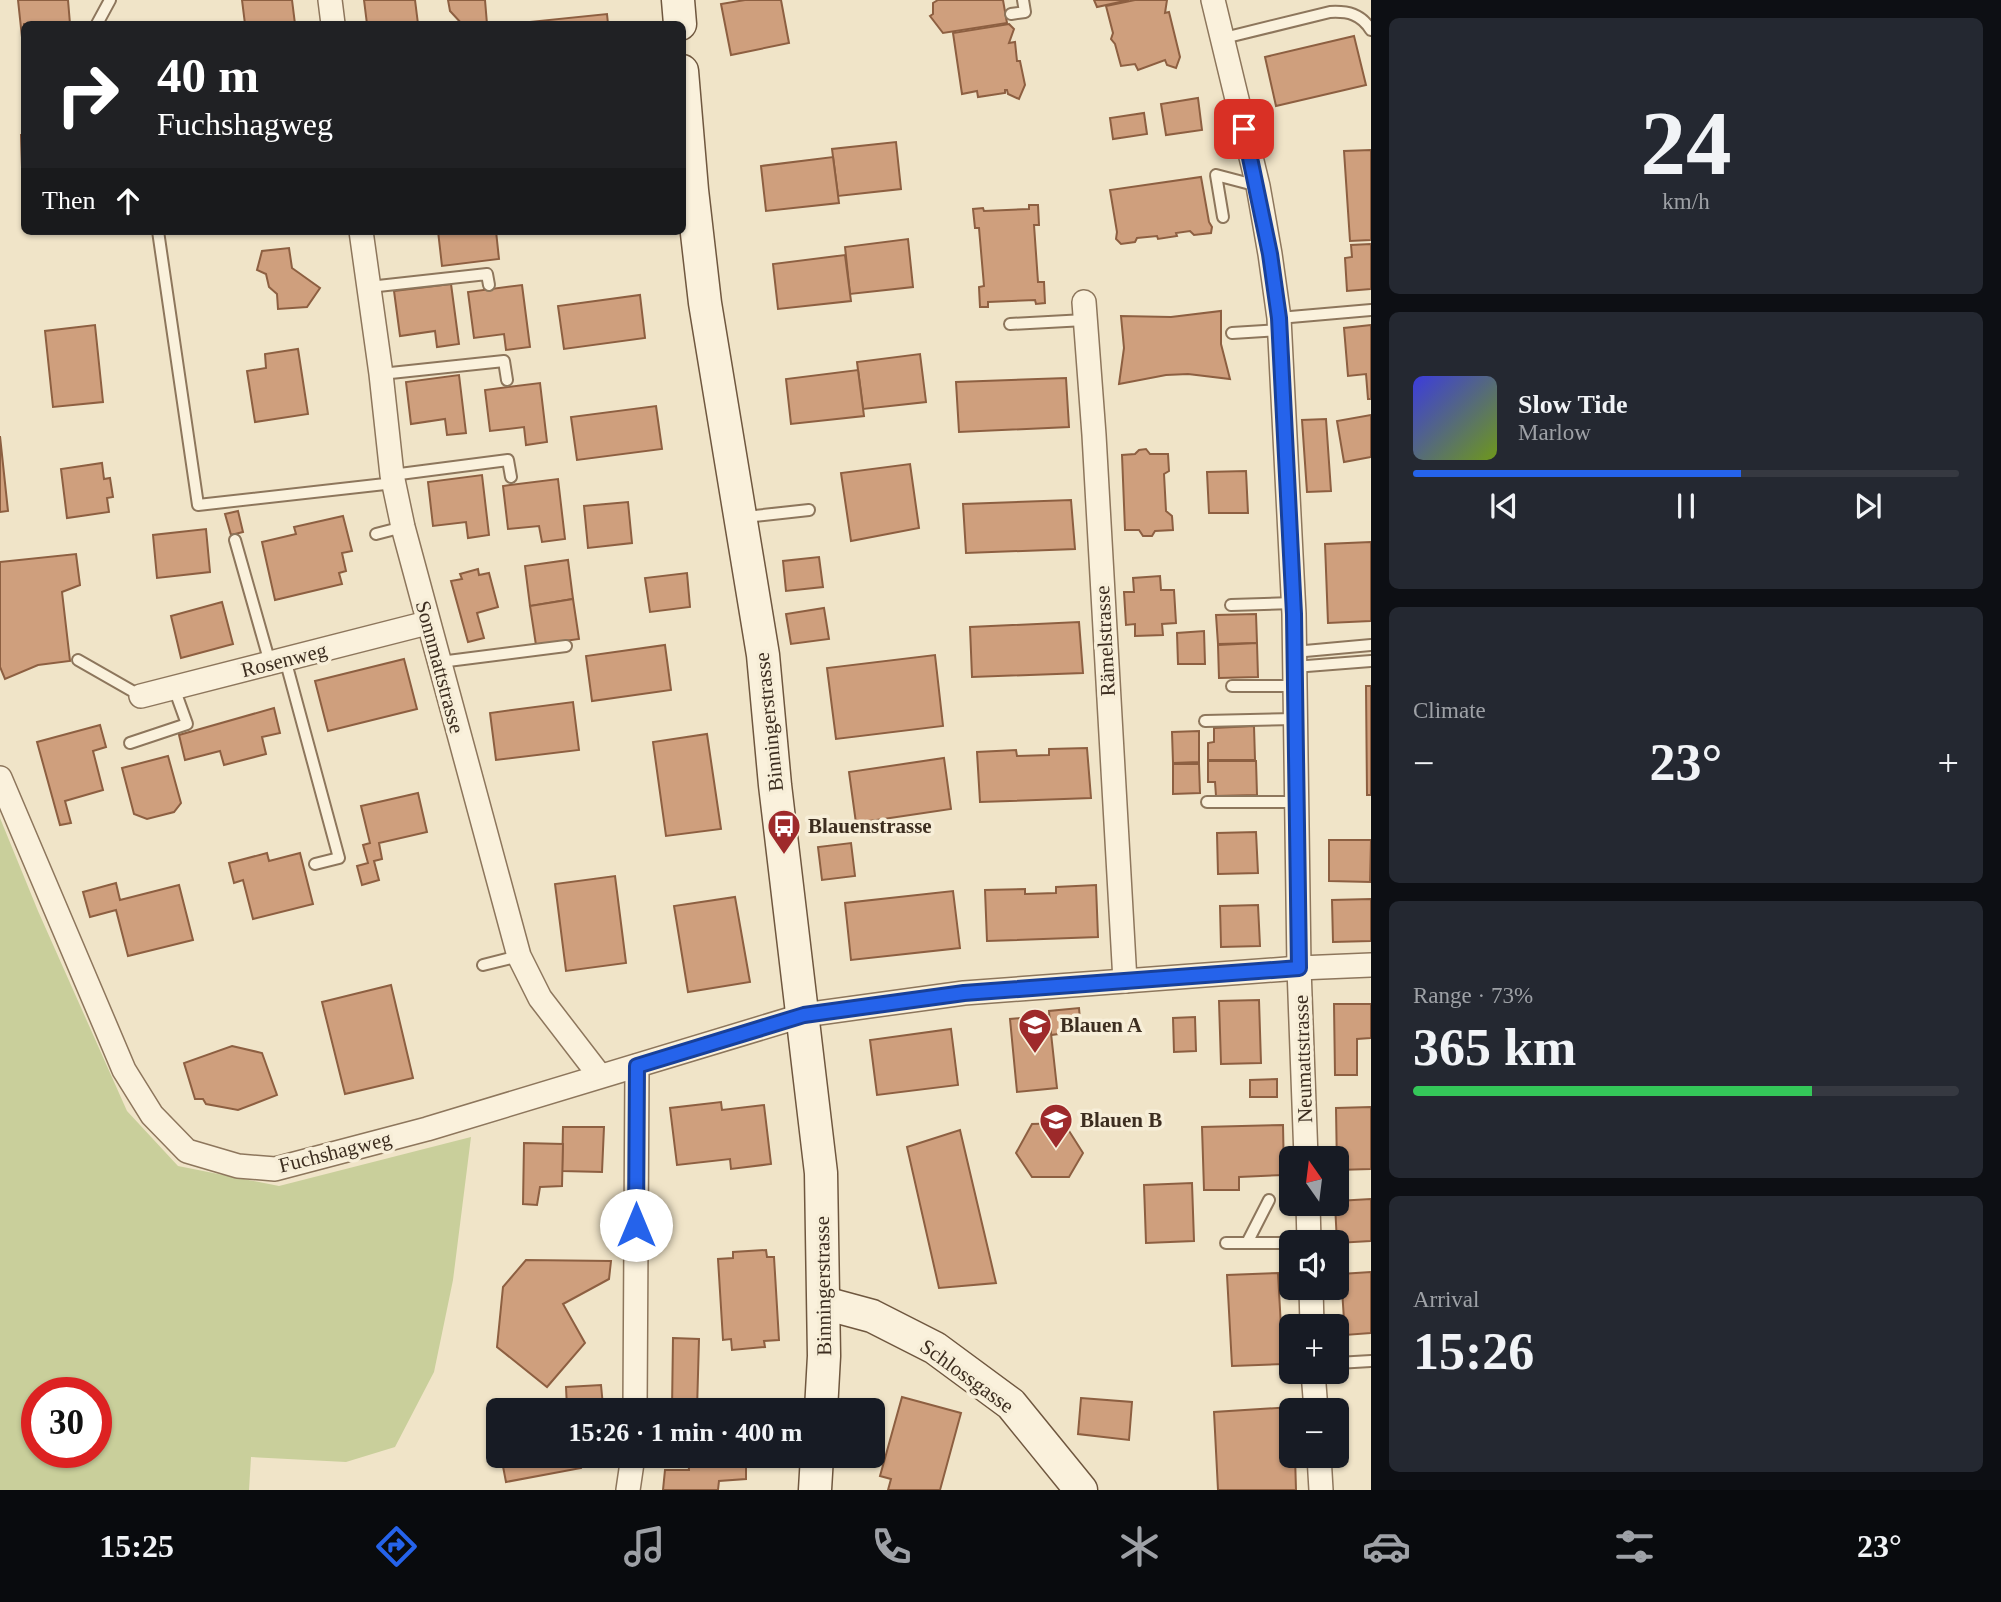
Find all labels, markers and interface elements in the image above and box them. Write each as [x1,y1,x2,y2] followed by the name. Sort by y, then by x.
[157,48,259,103] text: 40 m
[42,49,133,140] icon: right
[1641,93,1732,194] text: 24
[1214,99,1274,159] pin
[157,106,333,142] text: Fuchshagweg
[1225,110,1263,148] icon: arrive
[109,182,147,220] icon: ahead
[42,186,95,215] text: Then
[1662,189,1710,214] text: km/h
[1518,390,1628,419] text: Slow Tide
[1518,420,1591,445] text: Marlow
[1485,487,1523,525] icon: previous
[1667,487,1705,525] icon: pause
[1849,487,1887,525] icon: next
[1090,585,1120,697] street label: Rämelstrasse
[411,598,469,736] street label: Sonnmattstrasse
[239,638,330,682] street label: Rosenweg
[750,651,788,793] street label: Binningerstrasse
[1413,698,1486,723] text: Climate
[1650,734,1722,791] text: 23°
[1413,742,1434,784] text: −
[1938,742,1959,784] text: +
[765,807,803,856] bus stop icon: Blauenstrasse
[808,814,932,838] place label: Blauenstrasse
[1413,983,1533,1008] text: Range · 73%
[1289,994,1317,1124] street label: Neumattstrasse
[1016,1006,1054,1055] school or university icon: Blauen A
[1060,1013,1143,1037] place label: Blauen A
[1413,1019,1576,1076] text: 365 km
[1037,1101,1075,1150] school or university icon: Blauen B
[1080,1108,1162,1132] place label: Blauen B
[276,1126,394,1178] street label: Fuchshagweg
[1279,1146,1349,1216] north arrow
[1279,1146,1349,1468] map controls
[599,1188,673,1262] position arrow
[810,1216,836,1356] street label: Binningerstrasse
[1279,1230,1349,1300] button: sound
[1413,1287,1479,1312] text: Arrival
[1279,1314,1349,1384] button: +
[1413,1323,1534,1380] text: 15:26
[916,1334,1018,1418] street label: Schlossgasse
[21,1377,112,1468] speed limit sign: 30
[1279,1398,1349,1468] button: −
[569,1418,803,1447] text: 15:26 · 1 min · 400 m
[372,1522,421,1571] icon: directions
[620,1522,669,1571] icon: music
[867,1522,916,1571] icon: phone
[1115,1522,1164,1571] icon: climate
[1362,1522,1411,1571] icon: car
[1610,1522,1659,1571] icon: filters
[99,1528,174,1564] text: 15:25
[1857,1528,1902,1564] text: 23°

